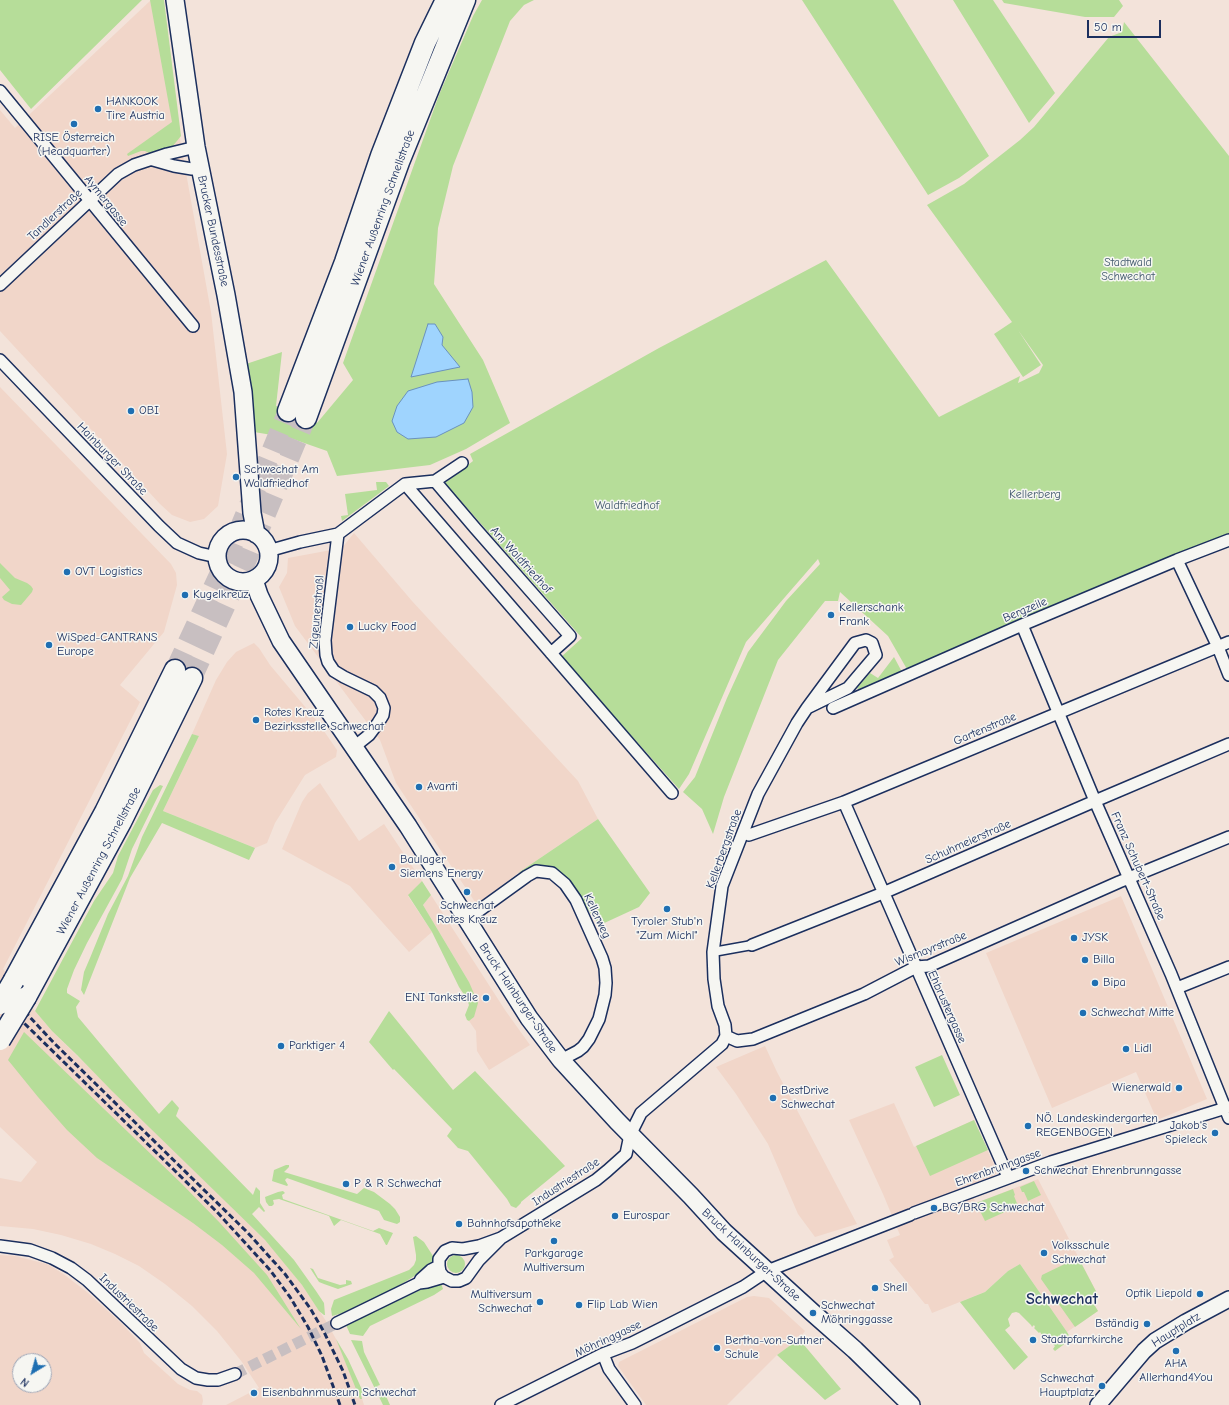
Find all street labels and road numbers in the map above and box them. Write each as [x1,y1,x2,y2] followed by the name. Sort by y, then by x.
[348,128,418,288] street label: Wiener Außenring Schnellstraße
[81,173,131,229] street label: Aymergasse
[194,174,232,288] street label: Brucker Bundesstraße
[25,186,85,244] street label: Tandlerstraße
[74,420,150,498] street label: Hainburger Straße
[487,524,555,596] street label: Am Waldfriedhof
[307,575,327,649] street label: Zigeunerstraßl
[1001,594,1049,626] street label: Bergzeile
[951,709,1019,749] street label: Gartenstraße
[54,785,144,937] street label: Wiener Außenring Schnellstraße
[703,807,745,891] street label: Kellerbergstraße
[1108,810,1168,922] street label: Franz Schubert-Straße
[923,817,1013,867] street label: Schuhmeierstraße
[580,891,614,941] street label: Kellerweg
[893,928,969,970] street label: Wismayrstraße
[476,940,560,1056] street label: Bruck Hainburger-Straße
[925,968,969,1046] street label: Ehbrustergasse
[953,1146,1043,1190] street label: Ehrenbrunngasse
[530,1155,602,1209] street label: Industriestraße
[699,1206,803,1304] street label: Bruck Hainburger-Straße
[96,1271,162,1335] street label: Industriestraße
[1149,1309,1203,1351] street label: Hauptplatz
[572,1317,644,1361] street label: Möhringgasse

